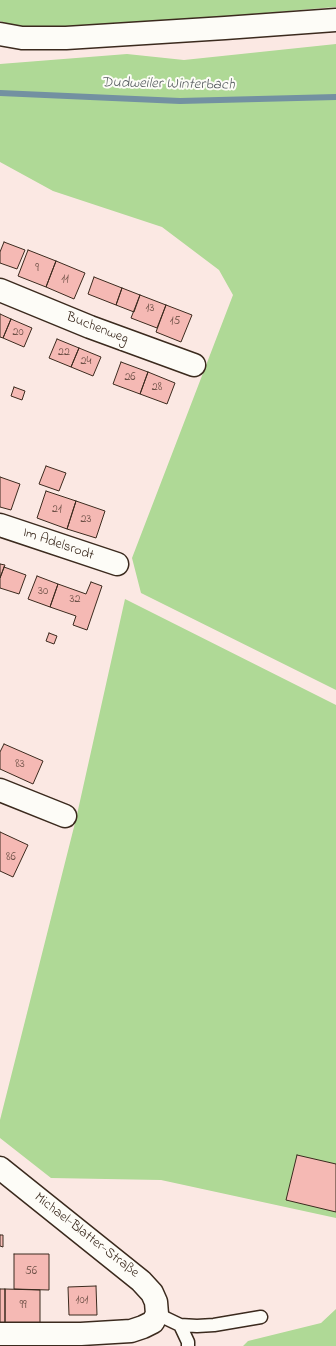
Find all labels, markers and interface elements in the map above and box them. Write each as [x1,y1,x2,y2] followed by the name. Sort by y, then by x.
[101,75,235,95] water label: Dudweiler Winterbach
[35,262,39,276] house number: 9
[61,273,69,287] house number: 11
[146,302,154,316] house number: 13
[64,309,130,349] street label: Buchenweg
[170,315,180,329] house number: 15
[12,326,24,340] house number: 20
[58,346,70,360] house number: 22
[81,355,91,369] house number: 24
[124,371,136,385] house number: 26
[152,381,162,395] house number: 28
[52,503,62,517] house number: 21
[81,513,91,527] house number: 23
[20,525,96,565] street label: Im Adelsrodt
[38,585,48,599] house number: 30
[70,593,80,607] house number: 32
[15,758,25,772] house number: 83
[6,851,16,865] house number: 86
[30,1190,142,1282] street label: Michael-Blatter-Straße
[25,1265,37,1279] house number: 56
[76,1294,88,1308] house number: 101
[19,1299,27,1313] house number: 99

